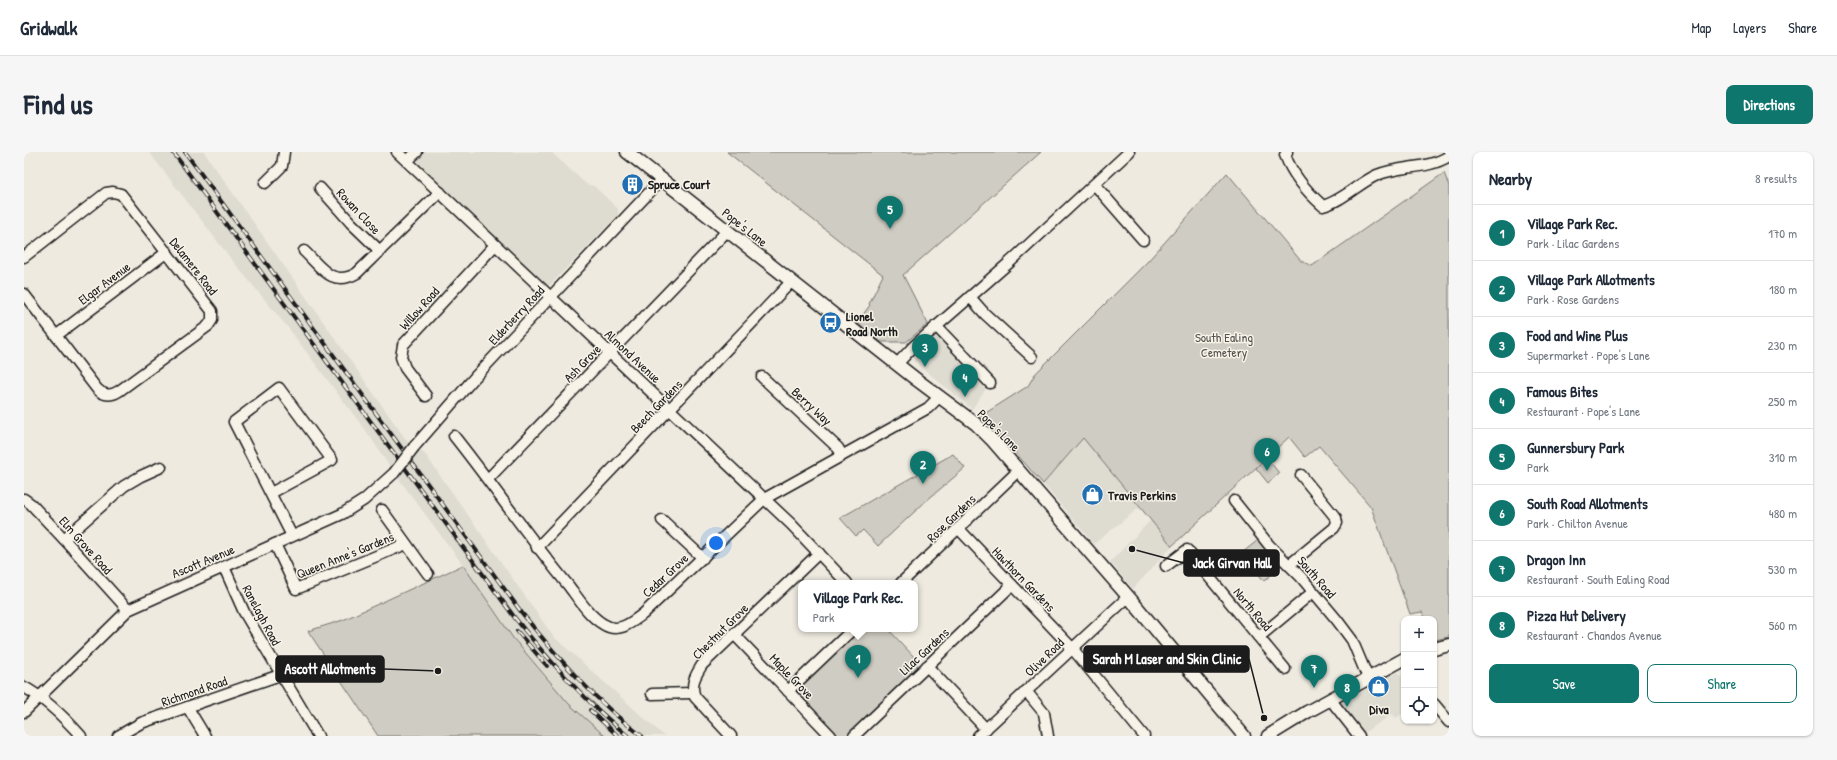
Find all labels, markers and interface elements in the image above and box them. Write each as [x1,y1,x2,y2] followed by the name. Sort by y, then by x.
[20,15,77,41] text: Gridwalk
[1691,18,1711,37] text: Map
[1733,18,1766,37] text: Layers
[1788,18,1817,37] text: Share
[24,85,93,123] text: Find us
[1726,85,1813,124] button: Directions
[1489,167,1532,190] text: Nearby
[1755,169,1797,187] text: 8 results
[619,171,645,197] building icon: Spruce Court
[648,175,711,194] place label: Spruce Court
[333,184,385,238] street label: Rowan Close
[877,196,903,229] pin: 5
[718,203,772,251] street label: Pope's Lane
[1527,213,1618,234] text: Village Park Rec.
[1500,224,1504,242] text: 1
[1768,224,1797,242] text: 170 m
[166,234,222,298] street label: Delamere Road
[1527,234,1619,252] text: Park · Lilac Gardens
[74,257,134,309] street label: Elgar Avenue
[1527,269,1655,290] text: Village Park Allotments
[1499,280,1505,298] text: 2
[1769,280,1797,298] text: 180 m
[484,282,548,348] street label: Elderberry Road
[395,283,443,333] street label: Willow Road
[1527,290,1619,308] text: Park · Rose Gardens
[846,307,898,340] place label: Lionel Road North
[818,310,844,336] bus stop icon: Lionel Road North
[601,325,665,387] street label: Almond Avenue
[1527,325,1628,346] text: Food and Wine Plus
[1195,328,1253,361] park label: South Ealing Cemetery
[912,334,938,367] pin: 3
[1499,336,1505,354] text: 3
[1767,336,1797,354] text: 230 m
[559,340,605,386] street label: Ash Grove
[1527,346,1650,364] text: Supermarket · Pope's Lane
[952,364,978,397] pin: 4
[626,375,686,437] street label: Beech Gardens
[1527,381,1598,402] text: Famous Bites
[788,383,836,430] street label: Berry Way
[1500,392,1504,410] text: 4
[1768,392,1797,410] text: 250 m
[1527,402,1640,420] text: Restaurant · Pope's Lane
[974,405,1024,455] street label: Pope's Lane
[1527,437,1624,458] text: Gunnersbury Park
[1254,438,1280,471] pin: 6
[1499,448,1505,466] text: 5
[1769,448,1797,466] text: 310 m
[910,451,936,484] pin: 2
[1527,458,1549,476] text: Park
[1079,482,1105,508] shop icon: Travis Perkins
[1107,486,1176,504] place label: Travis Perkins
[923,490,979,546] street label: Rose Gardens
[1527,493,1648,514] text: South Road Allotments
[1499,504,1505,522] text: 6
[1769,504,1797,522] text: 480 m
[55,512,117,578] street label: Elm Grove Road
[1527,514,1628,532] text: Park · Chilton Avenue
[294,527,396,583] street label: Queen Anne's Gardens
[706,533,726,553] your location
[169,540,237,582] street label: Ascott Avenue
[988,543,1060,615] street label: Hawthorn Gardens
[638,549,692,601] street label: Cedar Grove
[1527,549,1586,570] text: Dragon Inn
[1184,550,1279,576] callout: Jack Girvan Hall
[1294,552,1340,602] street label: South Road
[1192,553,1273,572] text: Jack Girvan Hall
[1499,560,1505,578] text: 7
[1768,560,1797,578] text: 530 m
[1527,570,1669,588] text: Restaurant · South Ealing Road
[798,580,918,632] popup
[239,582,285,648] street label: Ranelagh Road
[1230,584,1276,634] street label: North Road
[813,587,903,608] text: Village Park Rec.
[688,599,752,663] street label: Chestnut Grove
[1527,605,1626,626] text: Pizza Hut Delivery
[813,608,834,626] text: Park
[1401,616,1437,724] map controls
[1401,616,1437,652] button: +
[1499,616,1505,634] text: 8
[1769,616,1797,634] text: 560 m
[895,623,953,679] street label: Lilac Gardens
[1527,626,1662,644] text: Restaurant · Chandos Avenue
[1020,634,1068,680] street label: Olive Road
[845,645,871,678] pin: 1
[1084,646,1249,672] callout: Sarah M Laser and Skin Clinic
[766,649,818,703] street label: Maple Grove
[1093,649,1242,668] text: Sarah M Laser and Skin Clinic
[1401,652,1437,688] button: −
[1301,655,1327,688] pin: 7
[276,656,384,682] callout: Ascott Allotments
[284,659,376,678] text: Ascott Allotments
[1489,664,1639,703] button: Save
[1647,664,1797,703] button: Share
[159,671,229,711] street label: Richmond Road
[1334,674,1360,707] pin: 8
[1366,674,1392,700] shop icon: Diva
[1401,688,1437,724] button: locate
[1369,700,1390,718] place label: Diva

